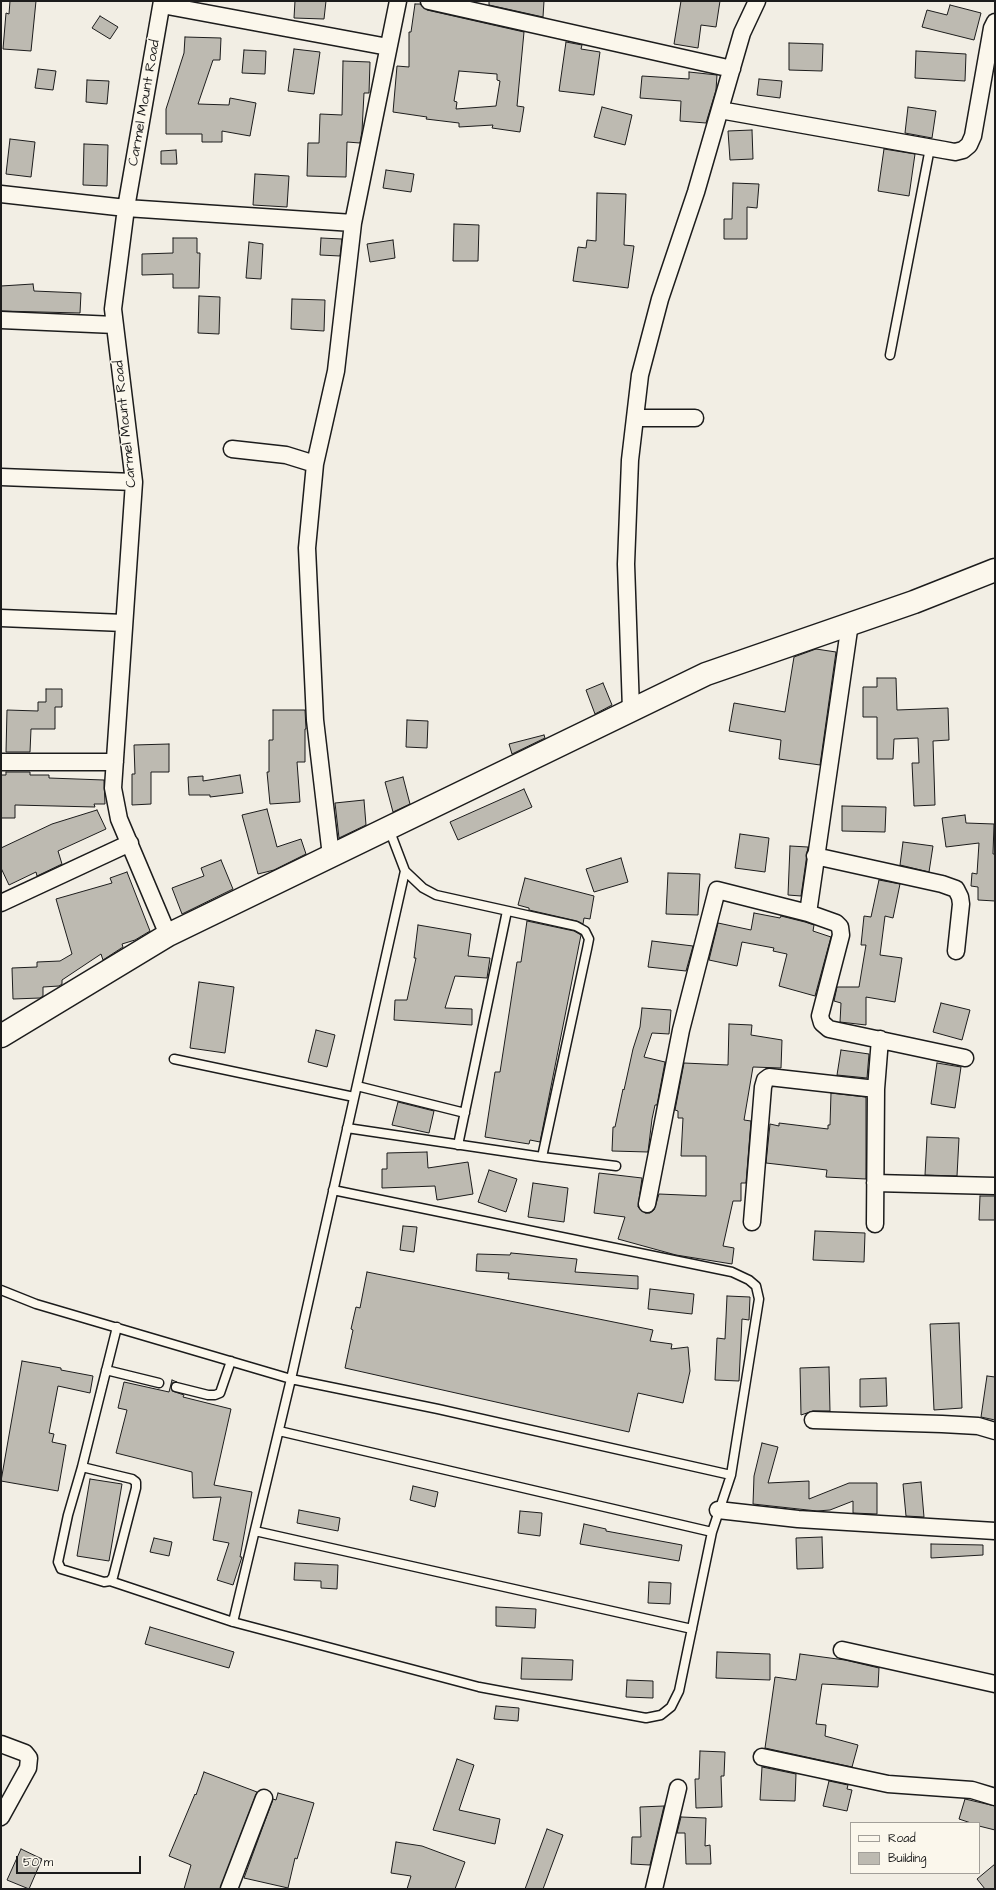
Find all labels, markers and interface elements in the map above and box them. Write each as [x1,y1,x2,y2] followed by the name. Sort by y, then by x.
[126,39,164,167] street label: Carmel Mount Road
[111,359,141,489] street label: Carmel Mount Road
[850,1822,980,1874] legend
[888,1830,916,1847] text: Road
[18,1848,143,1874] scale bar
[888,1850,926,1867] text: Building
[23,1854,53,1871] text: 50 m

